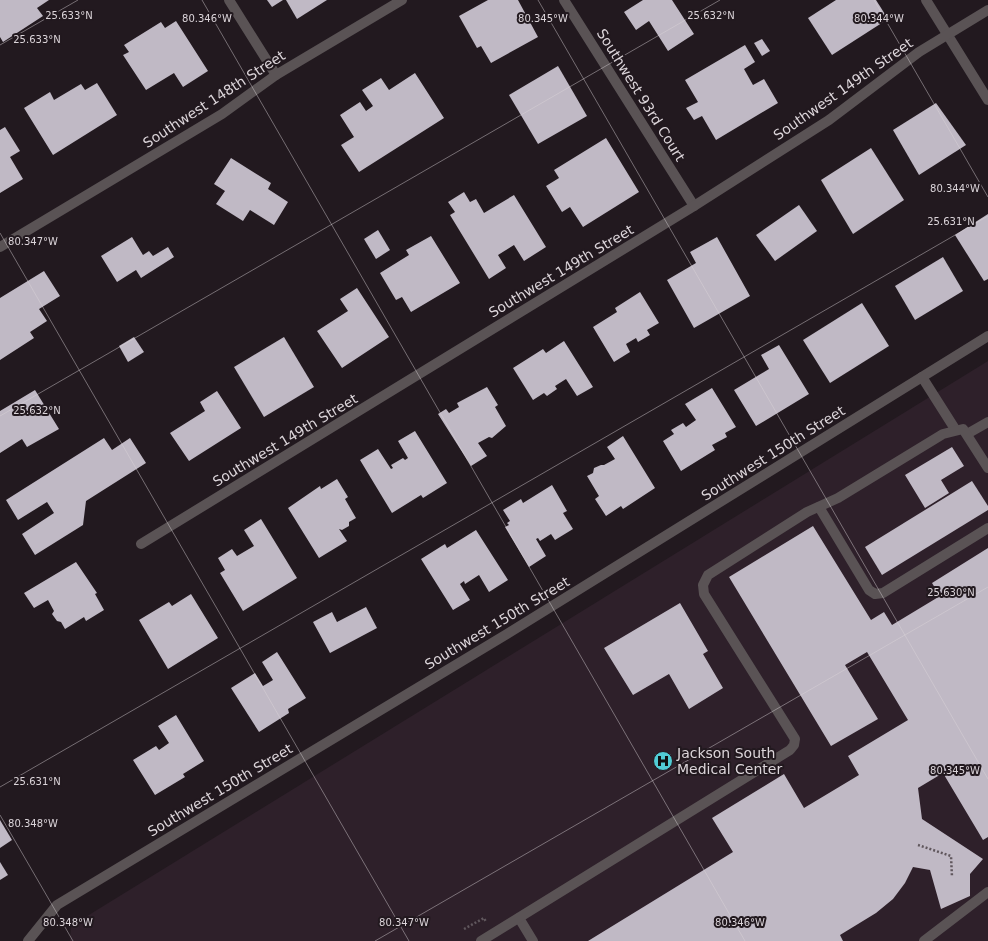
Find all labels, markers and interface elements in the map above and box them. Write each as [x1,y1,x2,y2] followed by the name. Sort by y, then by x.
[45,10,93,21] text: 25.633°N
[687,10,735,21] text: 25.632°N
[182,13,232,24] text: 80.346°W
[518,13,568,24] text: 80.345°W
[854,13,904,24] text: 80.344°W
[594,26,689,165] street label: Southwest 93rd Court
[13,34,61,45] text: 25.633°N
[770,35,916,143] street label: Southwest 149th Street
[140,47,288,151] street label: Southwest 148th Street
[930,183,980,194] text: 80.344°W
[927,216,975,227] text: 25.631°N
[486,221,637,321] street label: Southwest 149th Street
[8,236,58,247] text: 80.347°W
[210,390,361,490] street label: Southwest 149th Street
[698,402,848,504] street label: Southwest 150th Street
[13,405,61,416] text: 25.632°N
[422,573,573,673] street label: Southwest 150th Street
[927,587,975,598] text: 25.630°N
[145,740,296,840] street label: Southwest 150th Street
[676,745,782,777] place label: Jackson South Medical Center
[652,750,674,772] hospital icon: Jackson South Medical Center
[930,765,980,776] text: 80.345°W
[13,776,61,787] text: 25.631°N
[8,818,58,829] text: 80.348°W
[43,917,93,928] text: 80.348°W
[379,917,429,928] text: 80.347°W
[715,917,765,928] text: 80.346°W

